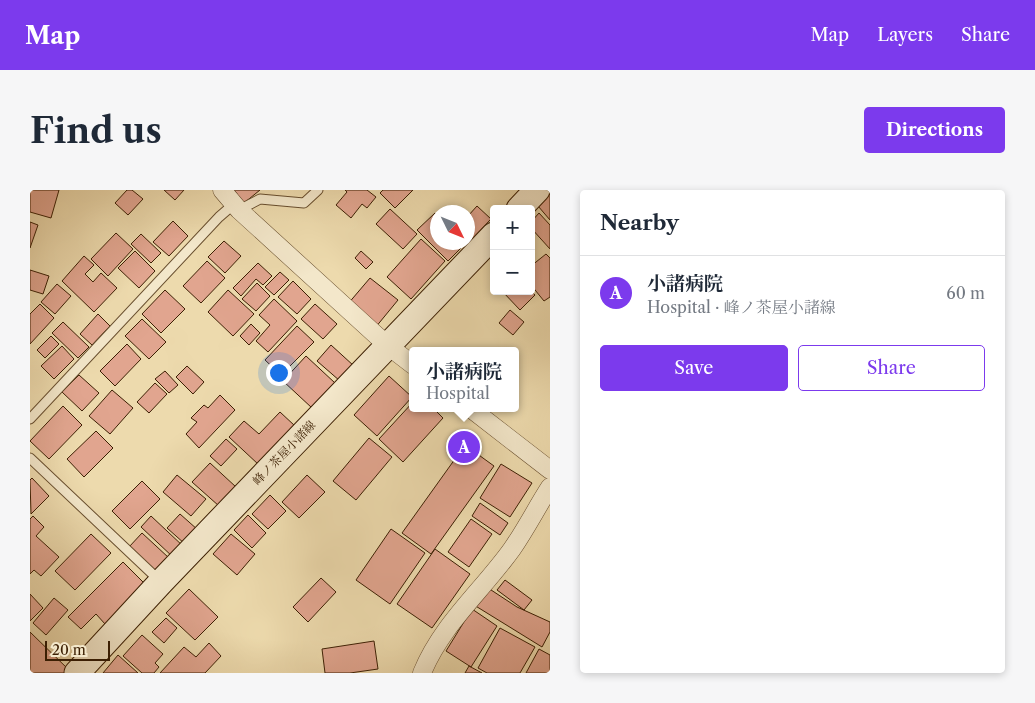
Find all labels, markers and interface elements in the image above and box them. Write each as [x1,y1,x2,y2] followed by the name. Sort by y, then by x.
[25,21,80,50] text: Map
[811,24,849,46] text: Map
[877,24,933,46] text: Layers
[961,24,1010,46] text: Share
[864,107,1005,153] button: Directions
[30,109,162,152] text: Find us
[430,205,475,250] north arrow
[490,205,535,295] map controls
[490,205,535,250] button: +
[600,210,679,235] text: Nearby
[490,250,535,295] button: −
[647,272,723,295] text: 小諸病院
[610,283,622,303] text: A
[946,283,985,303] text: 60 m
[647,297,836,317] text: Hospital · 峰ノ茶屋小諸線
[600,345,788,391] button: Save
[798,345,985,391] button: Share
[409,347,519,412] popup
[266,360,292,386] your location
[426,360,502,383] text: 小諸病院
[426,383,490,403] text: Hospital
[249,417,318,488] street label: 峰ノ茶屋小諸線
[448,428,480,466] pin: A
[45,638,110,661] scale bar
[52,641,86,659] text: 20 m

